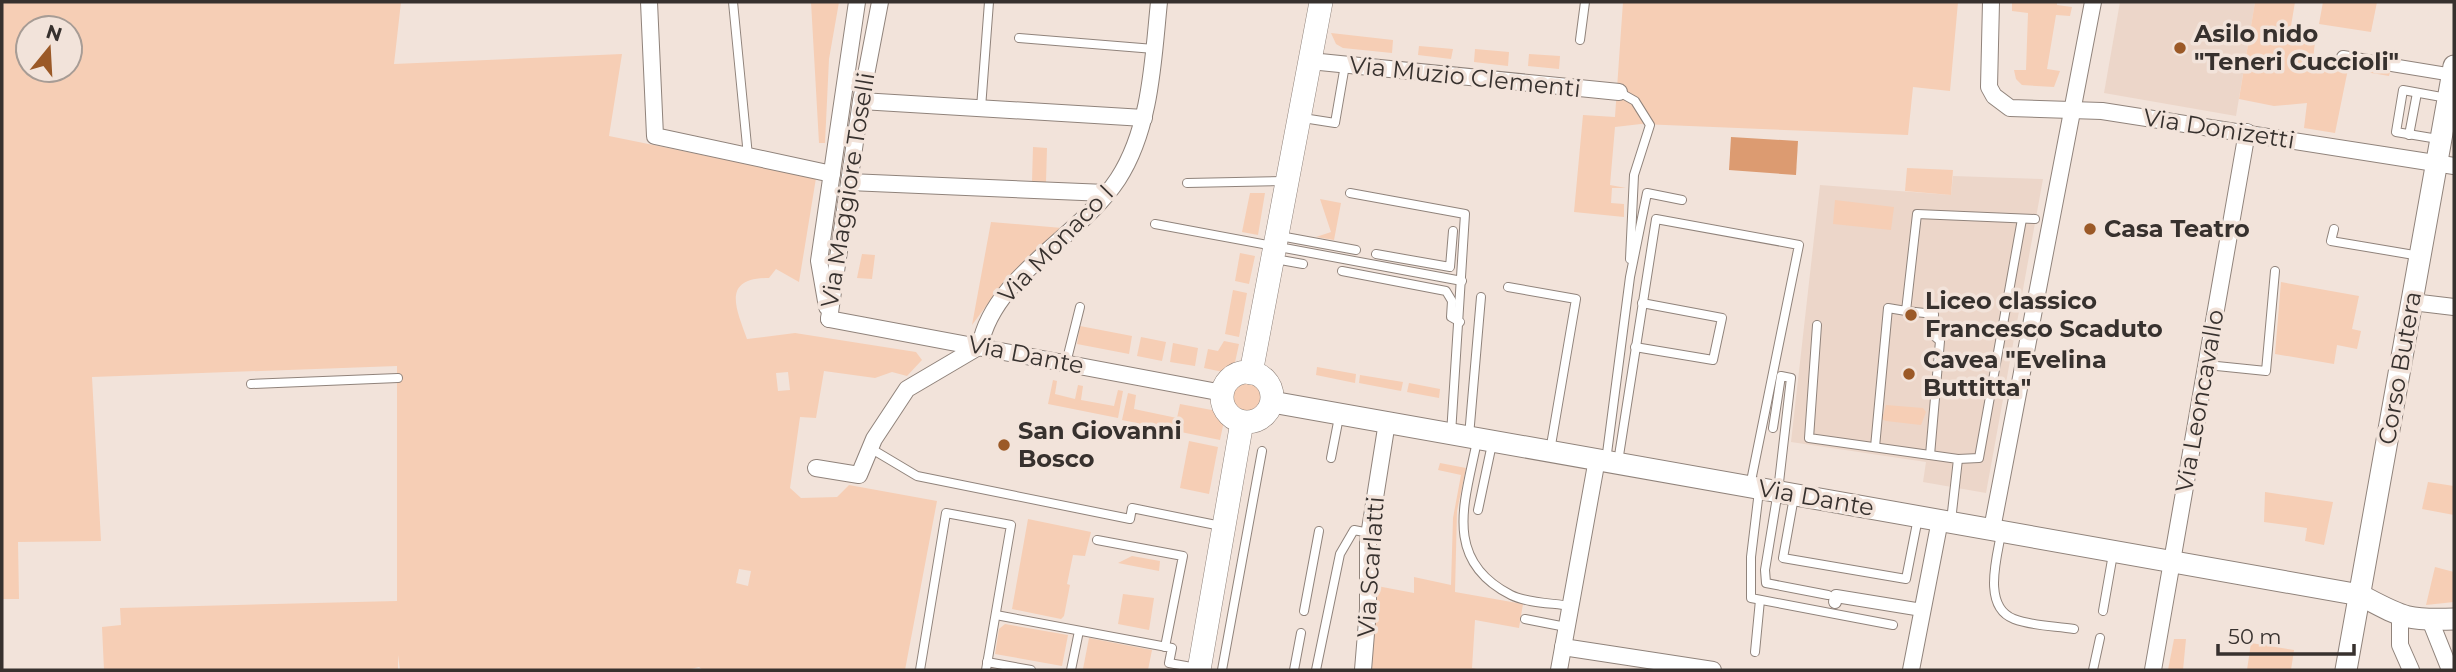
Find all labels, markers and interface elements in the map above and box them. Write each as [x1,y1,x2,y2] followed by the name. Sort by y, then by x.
[14,14,84,84] north arrow
[2193,19,2399,76] place label: Asilo nido "Teneri Cuccioli"
[43,20,65,47] text: N
[2172,40,2188,56] marker: Asilo nido "Teneri Cuccioli"
[1348,50,1582,103] street label: Via Muzio Clementi
[815,70,880,310] street label: Via Maggiore Toselli
[2141,102,2297,155] street label: Via Donizetti
[992,178,1119,309] street label: Via Monaco I
[2104,214,2250,243] place label: Casa Teatro
[2082,221,2098,237] marker: Casa Teatro
[1925,286,2163,343] place label: Liceo classico Francesco Scaduto
[2372,289,2427,447] street label: Corso Butera
[1903,307,1919,323] marker: Liceo classico Francesco Scaduto
[2169,307,2230,495] street label: Via Leoncavallo
[966,329,1086,380] street label: Via Dante
[1923,345,2107,402] place label: Cavea "Evelina Buttitta"
[1901,366,1917,382] marker: Cavea "Evelina Buttitta"
[1018,416,1182,473] place label: San Giovanni Bosco
[996,437,1012,453] marker: San Giovanni Bosco
[1756,473,1876,522] street label: Via Dante
[1351,495,1390,638] street label: Via Scarlatti
[2218,612,2354,656] scale bar
[2228,624,2282,649] text: 50 m

